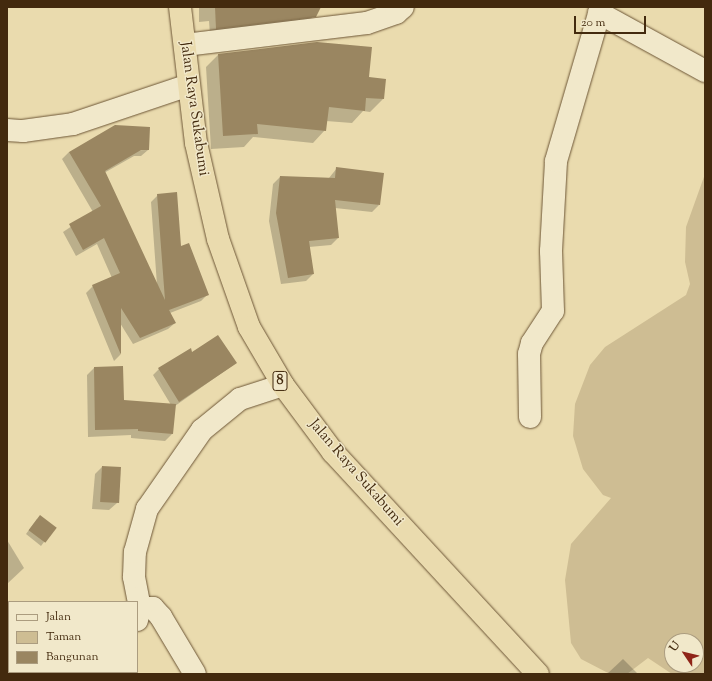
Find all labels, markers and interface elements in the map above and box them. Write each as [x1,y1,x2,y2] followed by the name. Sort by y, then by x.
[576,8,648,34] scale bar
[581,14,605,32] text: 20 m
[176,41,212,177] street label: Jalan Raya Sukabumi
[272,369,288,393] road number: 8
[305,416,407,530] street label: Jalan Raya Sukabumi
[8,601,138,673] legend
[46,608,71,626] text: Jalan
[46,628,81,646] text: Taman
[664,633,704,673] north arrow
[666,638,684,655] text: U
[46,648,99,666] text: Bangunan

